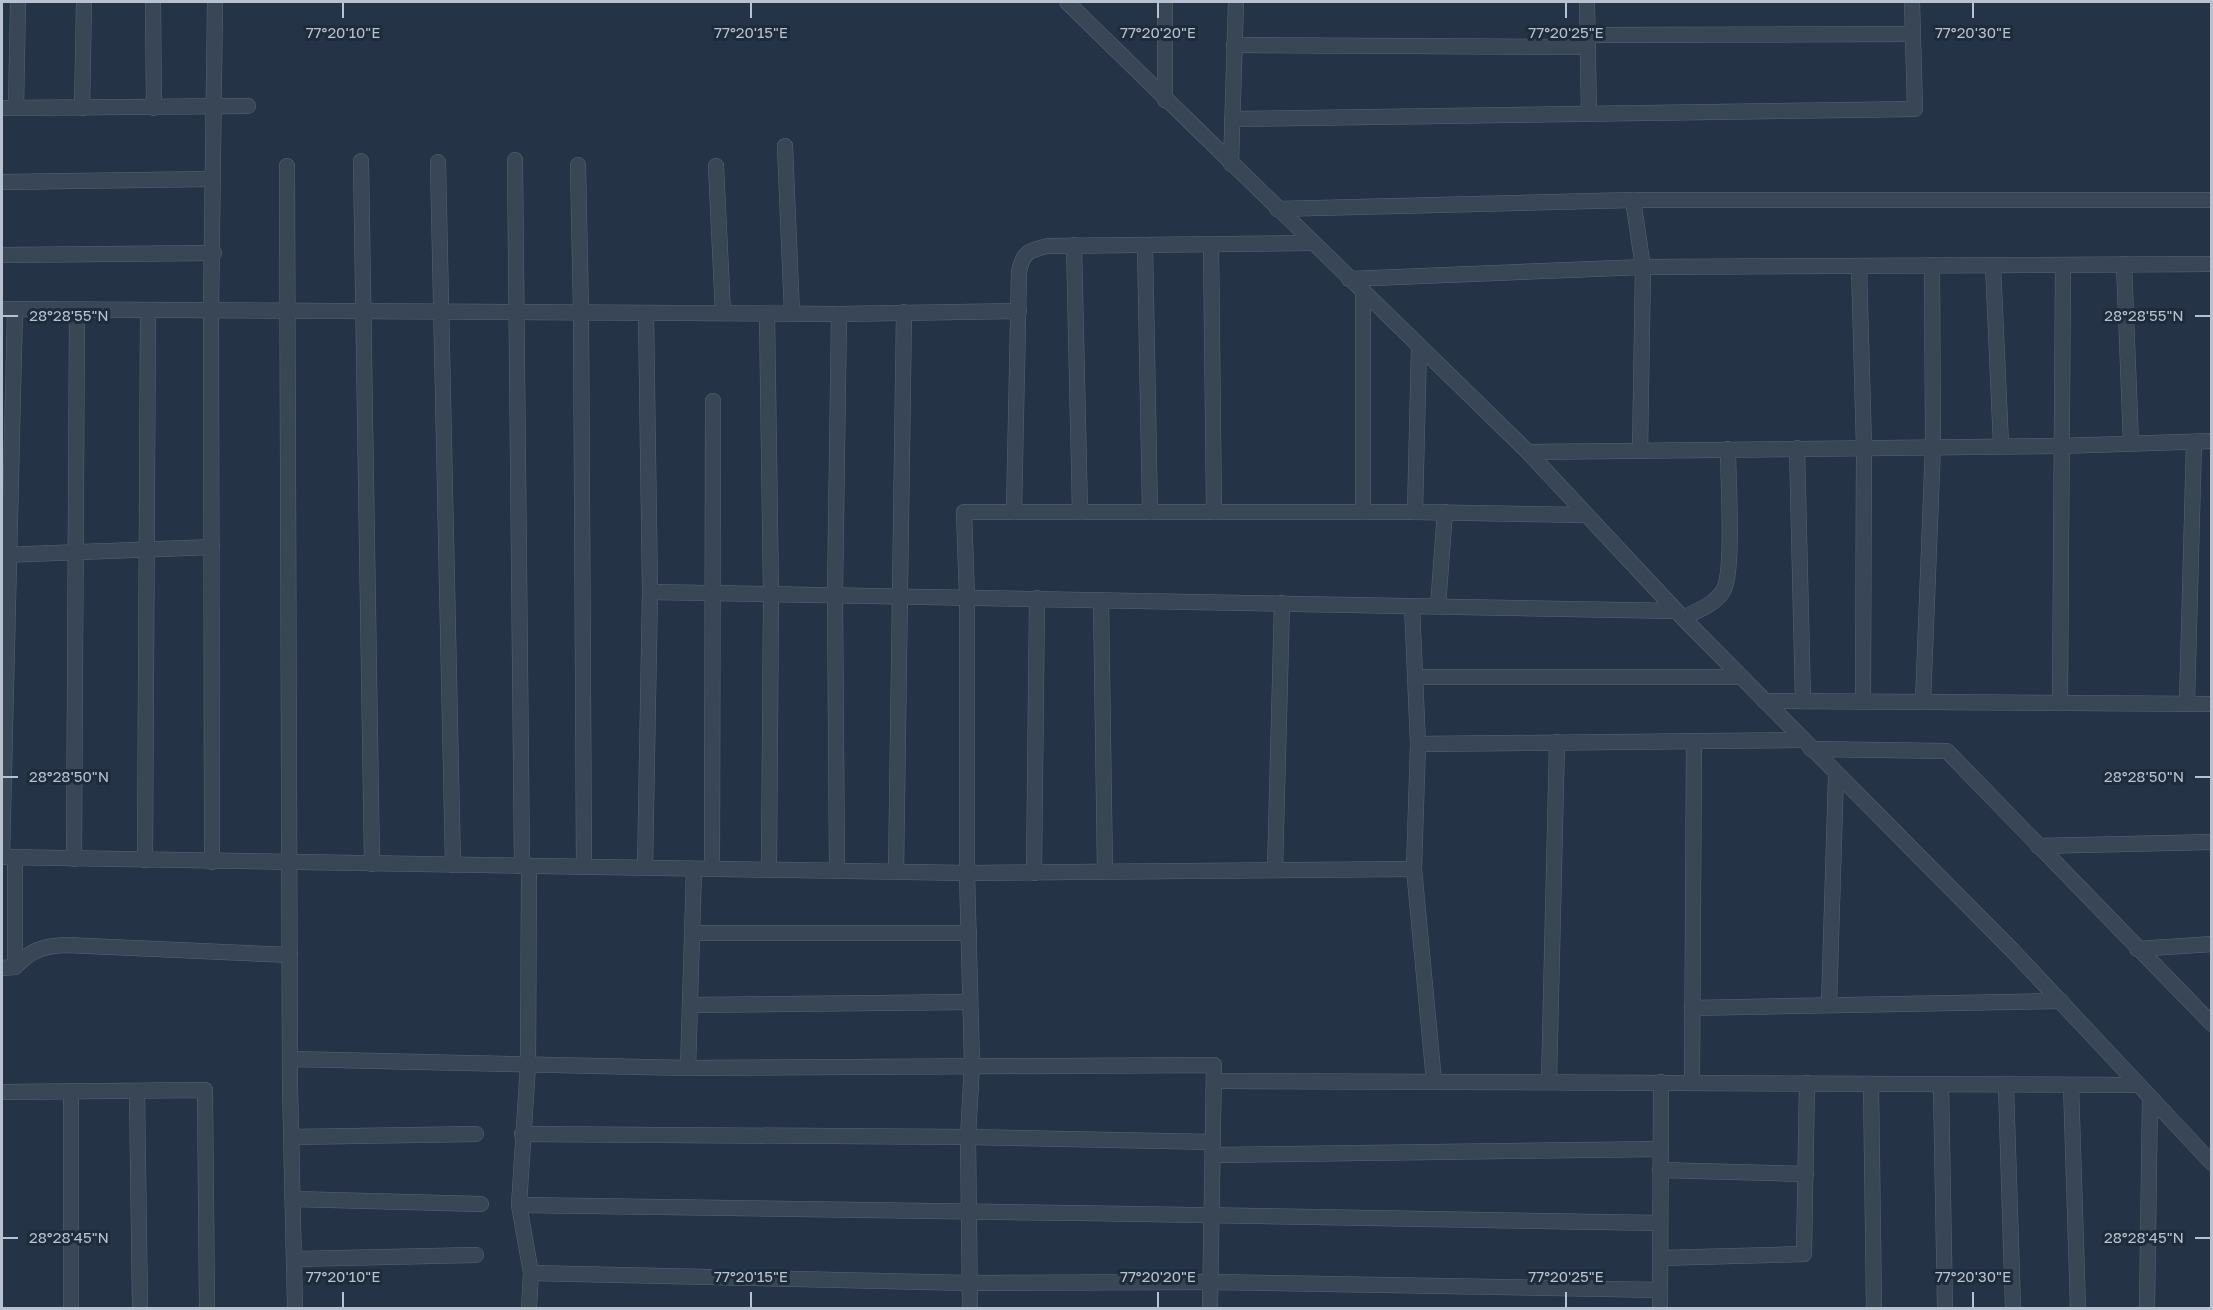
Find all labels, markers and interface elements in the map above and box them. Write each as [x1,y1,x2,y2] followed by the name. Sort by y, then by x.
[306,23,380,41] text: 77°20'10"E
[714,23,788,41] text: 77°20'15"E
[1120,23,1196,41] text: 77°20'20"E
[1528,23,1604,41] text: 77°20'25"E
[1935,23,2011,41] text: 77°20'30"E
[29,306,109,324] text: 28°28'55"N
[2104,306,2184,324] text: 28°28'55"N
[29,767,109,785] text: 28°28'50"N
[2104,767,2184,785] text: 28°28'50"N
[29,1228,109,1246] text: 28°28'45"N
[2104,1228,2184,1246] text: 28°28'45"N
[306,1267,380,1285] text: 77°20'10"E
[714,1267,788,1285] text: 77°20'15"E
[1120,1267,1196,1285] text: 77°20'20"E
[1528,1267,1604,1285] text: 77°20'25"E
[1935,1267,2011,1285] text: 77°20'30"E

